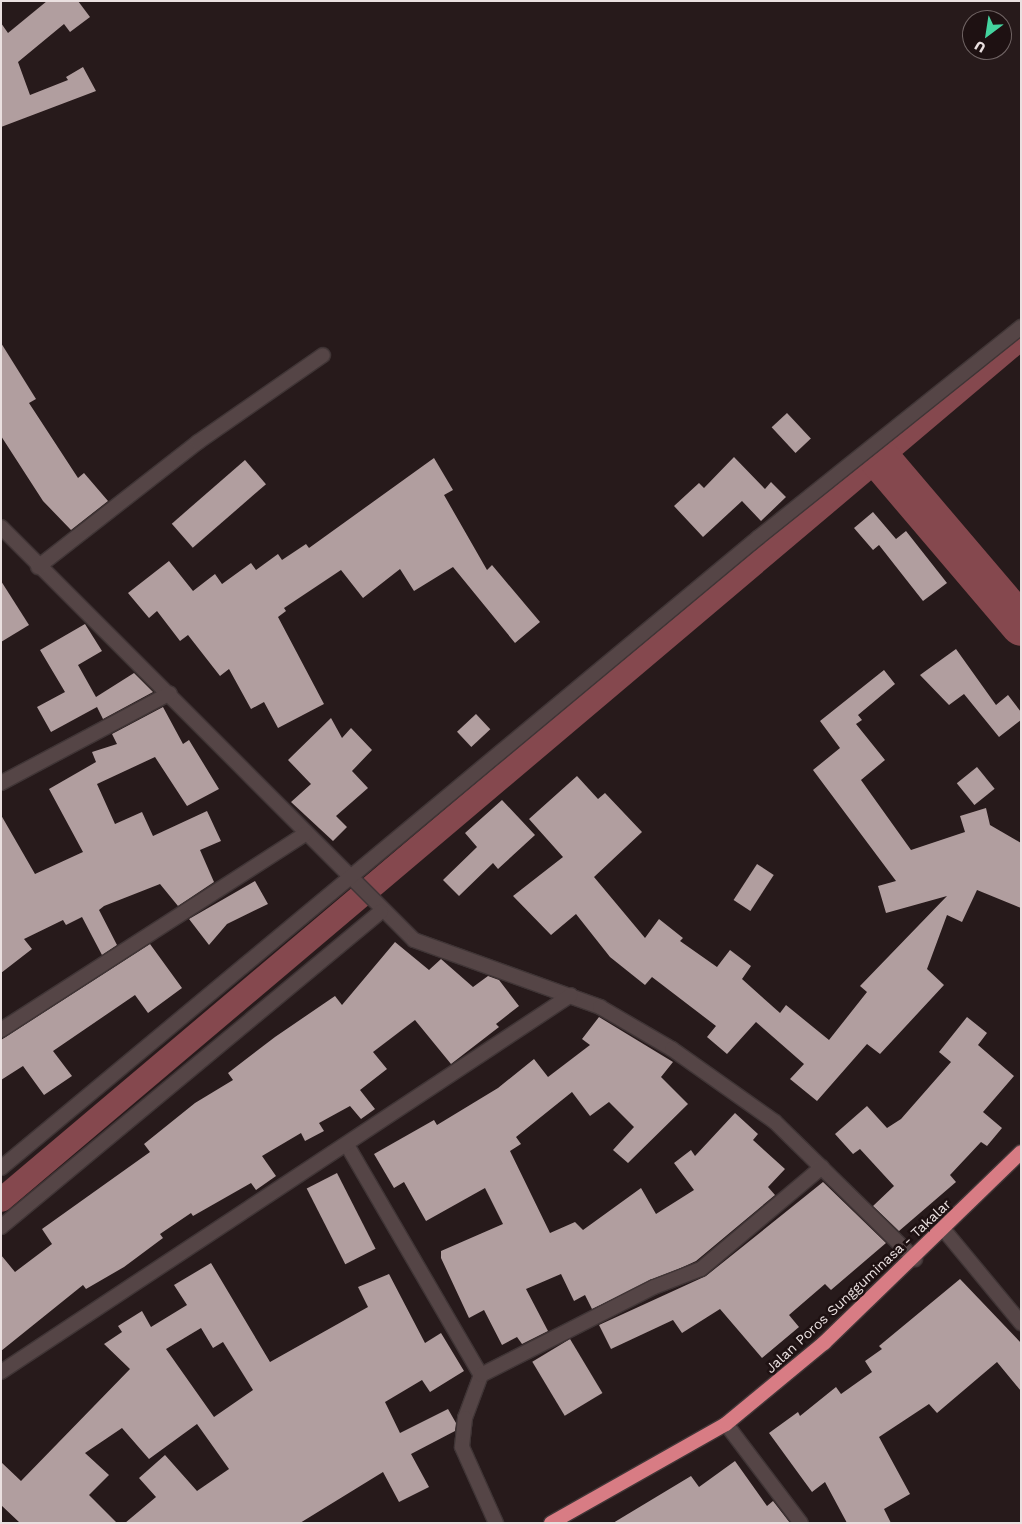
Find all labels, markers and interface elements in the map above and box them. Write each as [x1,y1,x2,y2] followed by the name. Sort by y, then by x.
[962,10,1012,60] north arrow
[971,38,988,56] text: U
[762,1195,954,1377] street label: Jalan Poros Sungguminasa - Takalar

